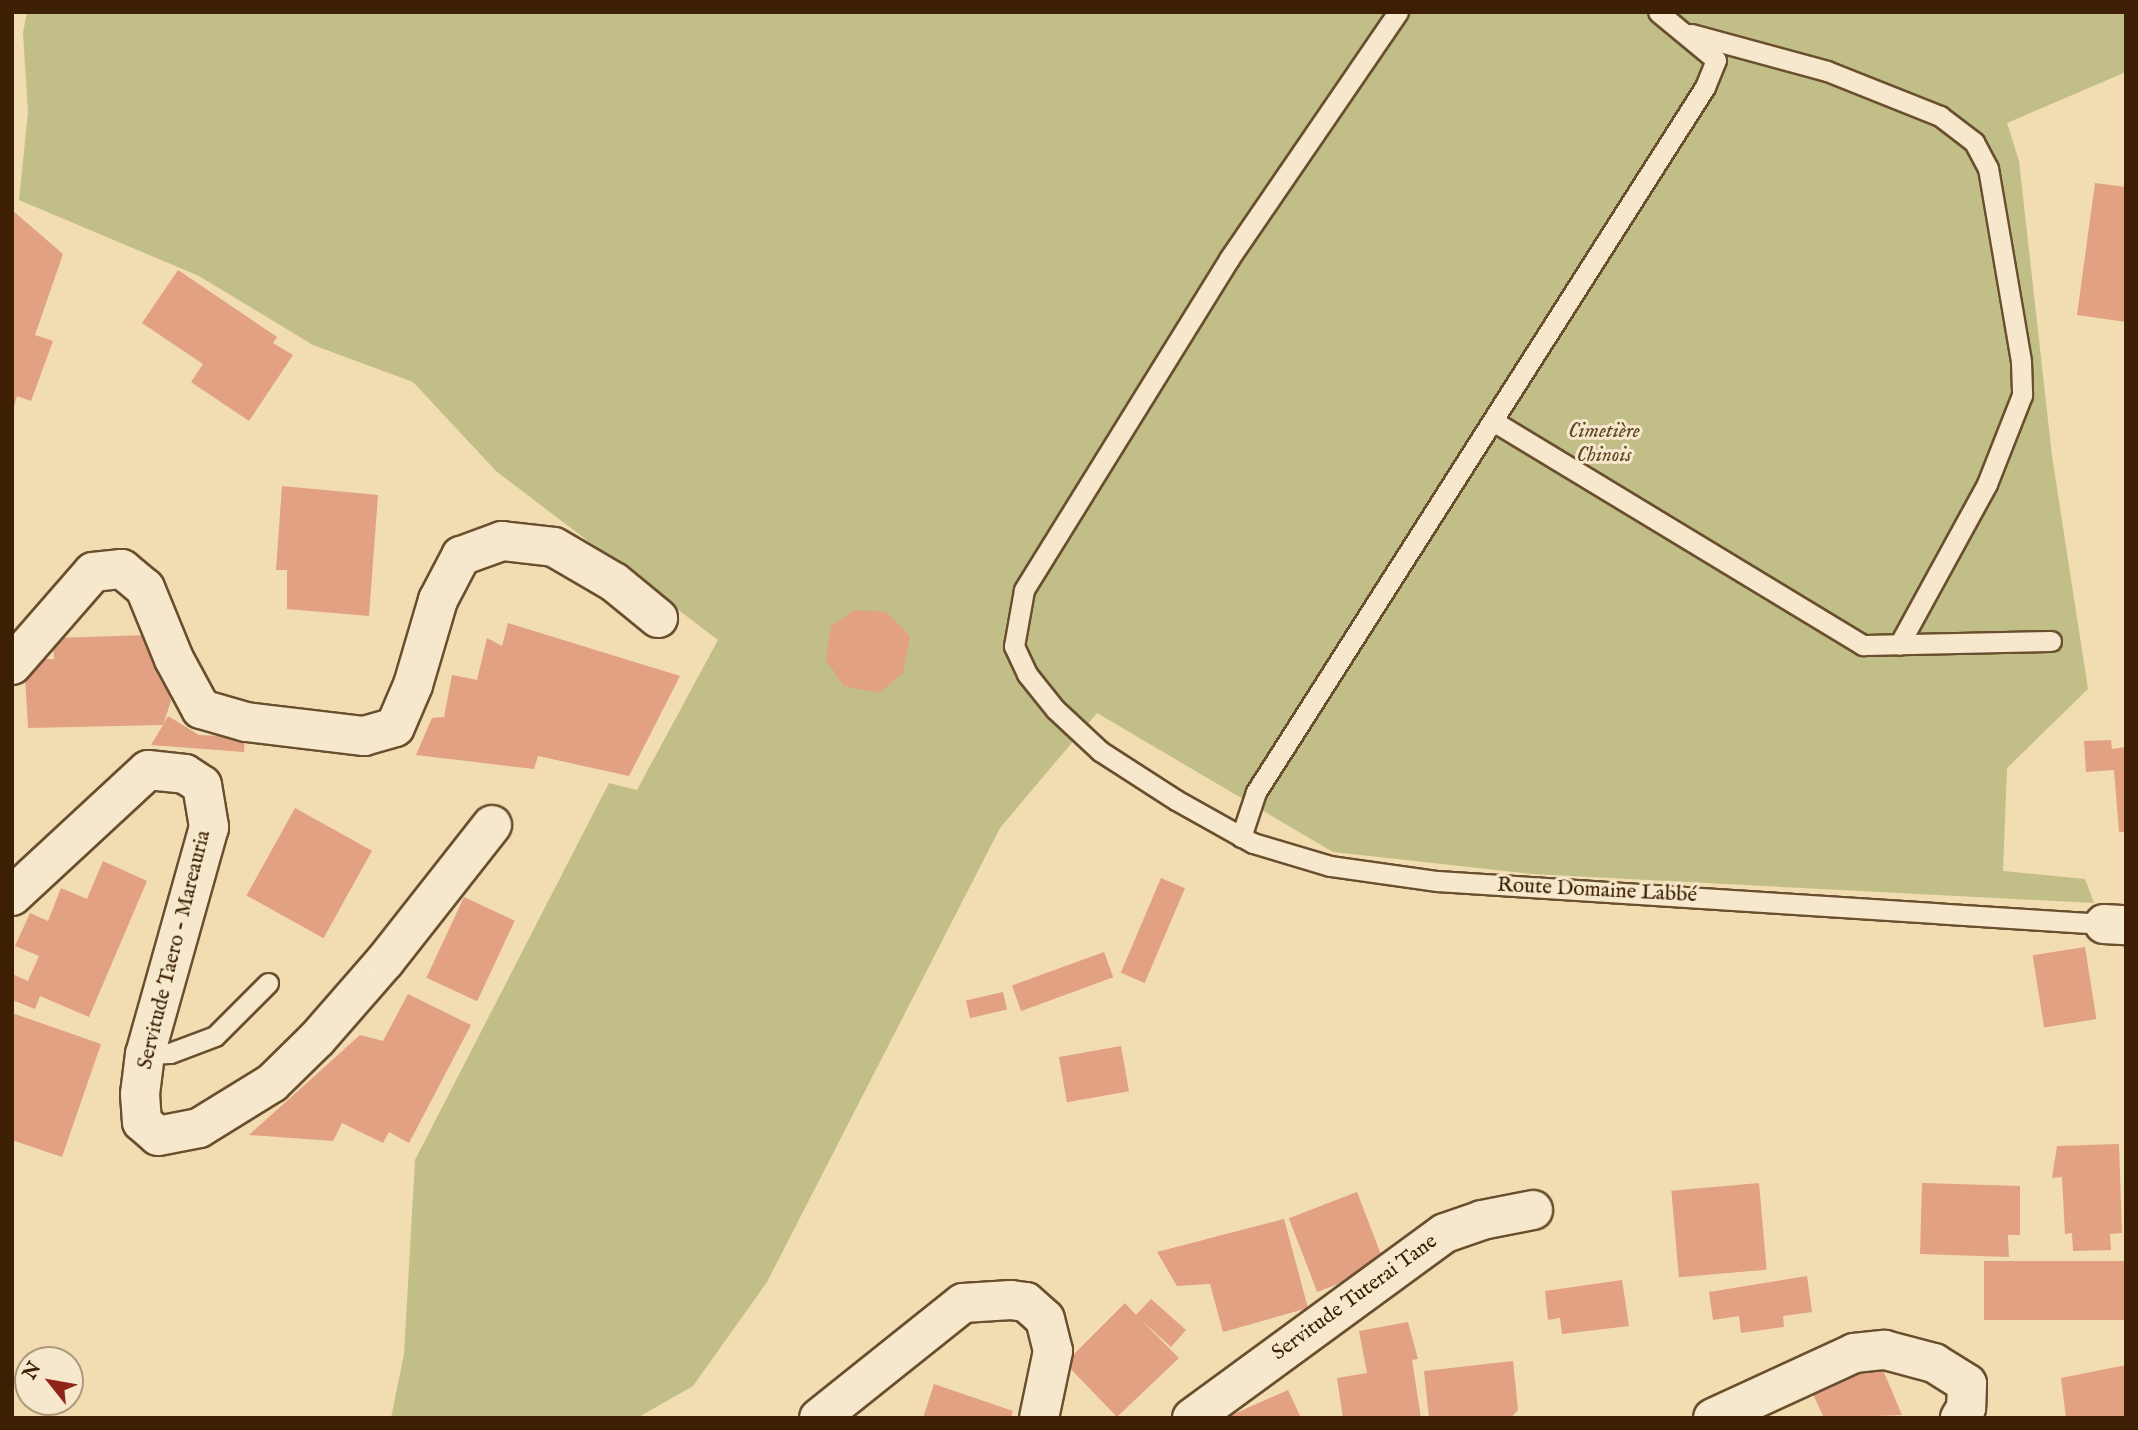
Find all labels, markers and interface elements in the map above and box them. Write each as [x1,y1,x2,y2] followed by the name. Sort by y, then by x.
[1568,419,1640,469] park label: Cimetière Chinois
[133,828,217,1072] street label: Servitude Taero - Mareauria
[1496,873,1698,909] street label: Route Domaine Labbé
[1267,1230,1443,1366] street label: Servitude Tuterai Tane
[14,1346,84,1416] north arrow
[18,1358,47,1384] text: N

